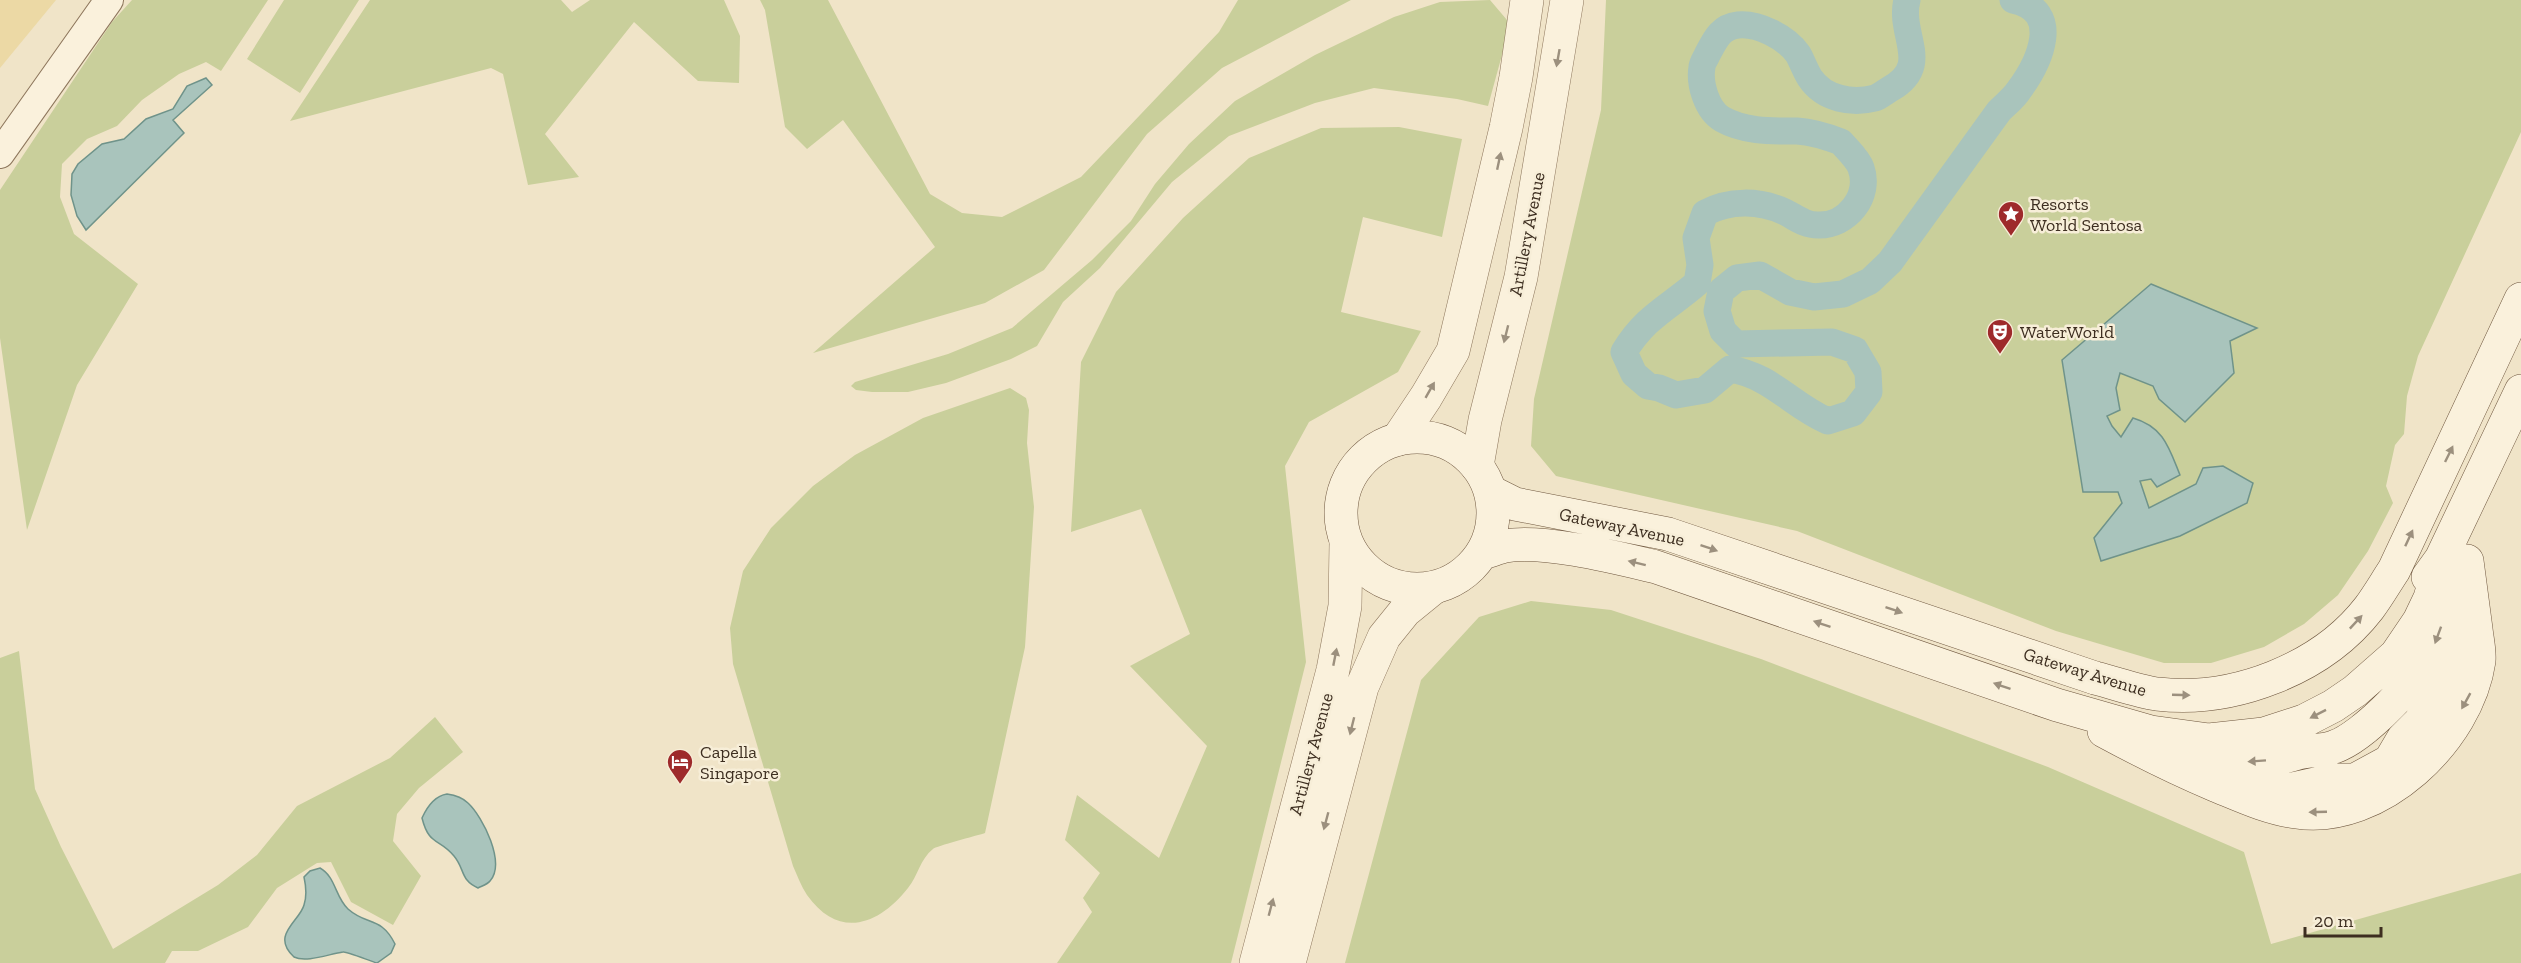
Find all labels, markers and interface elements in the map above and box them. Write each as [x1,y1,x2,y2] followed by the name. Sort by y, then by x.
[1553,48,1562,67] one-way arrow
[1494,151,1504,170] one-way arrow
[1504,170,1550,298] street label: Artillery Avenue
[2030,193,2143,236] place label: Resorts World Sentosa
[1996,199,2026,237] place icon: Resorts World Sentosa
[1985,317,2015,355] theatre icon: WaterWorld
[2020,321,2114,343] place label: WaterWorld
[1501,325,1511,343] one-way arrow
[1425,382,1436,398] one-way arrow
[2444,445,2453,462] one-way arrow
[1557,503,1687,551] street label: Gateway Avenue
[2404,530,2413,547] one-way arrow
[1700,544,1718,553] one-way arrow
[1627,557,1646,567] one-way arrow
[1885,606,1903,616] one-way arrow
[2349,615,2362,630] one-way arrow
[1813,618,1831,628] one-way arrow
[2433,627,2443,645] one-way arrow
[2021,643,2149,701] street label: Gateway Avenue
[1331,647,1340,666] one-way arrow
[1993,680,2011,690] one-way arrow
[1284,690,1338,818] street label: Artillery Avenue
[2171,690,2190,699] one-way arrow
[2461,693,2471,710] one-way arrow
[2309,709,2326,719] one-way arrow
[1346,717,1356,736] one-way arrow
[700,741,779,784] place label: Capella Singapore
[665,747,695,785] hotel icon: Capella Singapore
[2247,756,2266,766] one-way arrow
[2308,807,2327,817] one-way arrow
[1321,812,1331,830] one-way arrow
[1267,897,1276,915] one-way arrow
[2305,900,2382,938] scale bar
[2314,910,2354,932] text: 20 m

